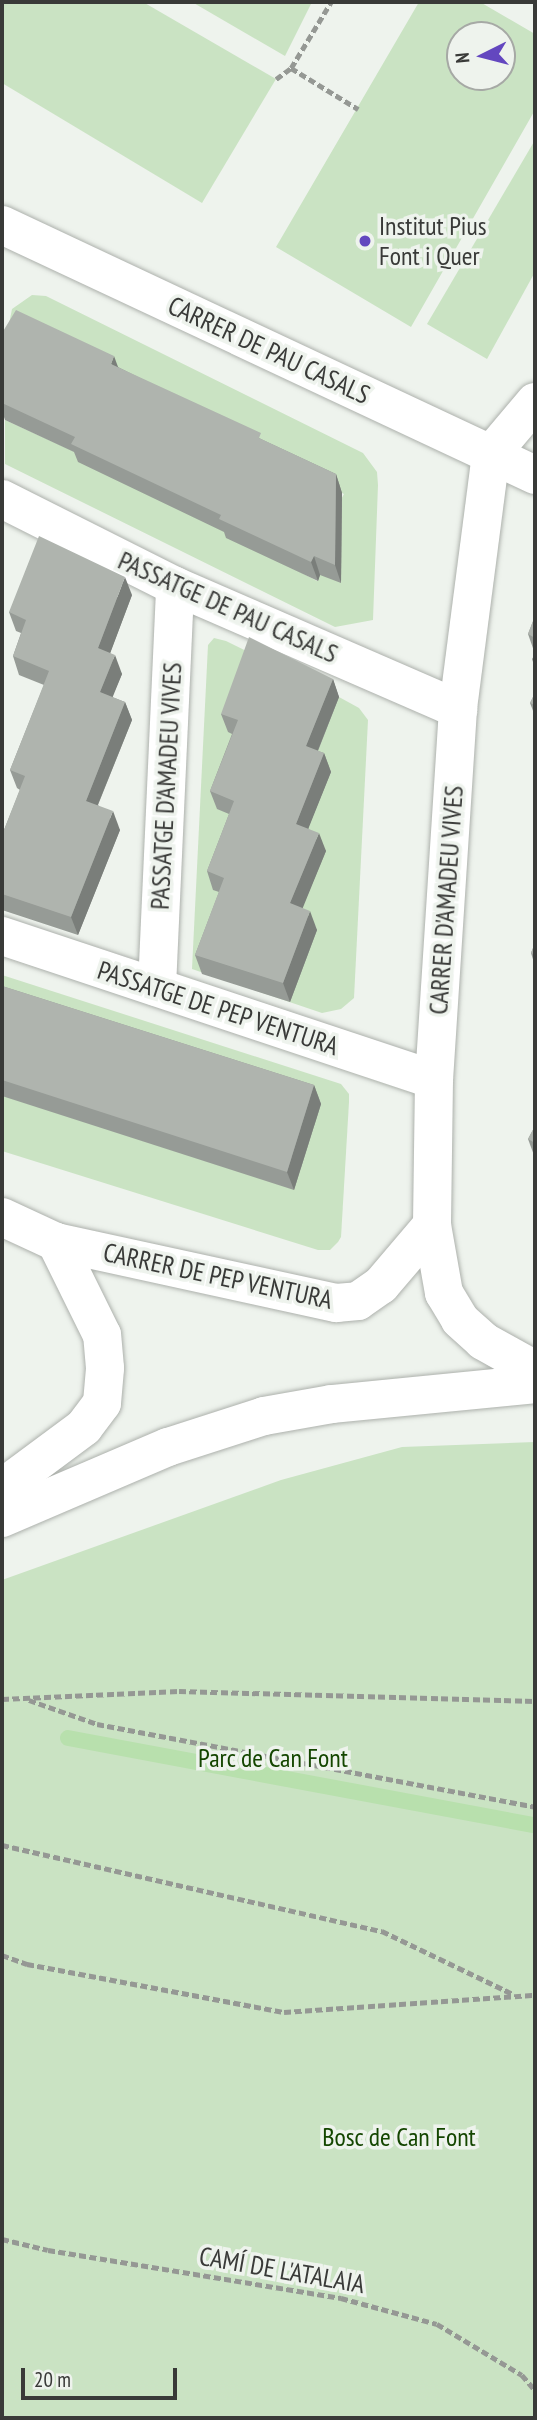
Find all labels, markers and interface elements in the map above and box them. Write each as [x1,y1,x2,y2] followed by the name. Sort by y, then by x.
[446,21,516,91] north arrow
[450,52,475,64] text: N
[379,210,487,272] place label: Institut Pius Font i Quer
[357,233,373,249] marker: Institut Pius Font i Quer
[163,290,375,410] street label: CARRER DE PAU CASALS
[113,545,343,669] street label: PASSATGE DE PAU CASALS
[144,661,188,911] street label: PASSATGE D'AMADEU VIVES
[422,784,470,1016] street label: CARRER D'AMADEU VIVES
[93,954,343,1062] street label: PASSATGE DE PEP VENTURA
[100,1236,336,1316] street label: CARRER DE PEP VENTURA
[198,1742,348,1774] park label: Parc de Can Font
[322,2121,476,2153] park label: Bosc de Can Font
[197,2240,367,2300] street label: CAMÍ DE L'ATALAIA
[24,2354,180,2398] scale bar
[34,2366,71,2393] text: 20 m

